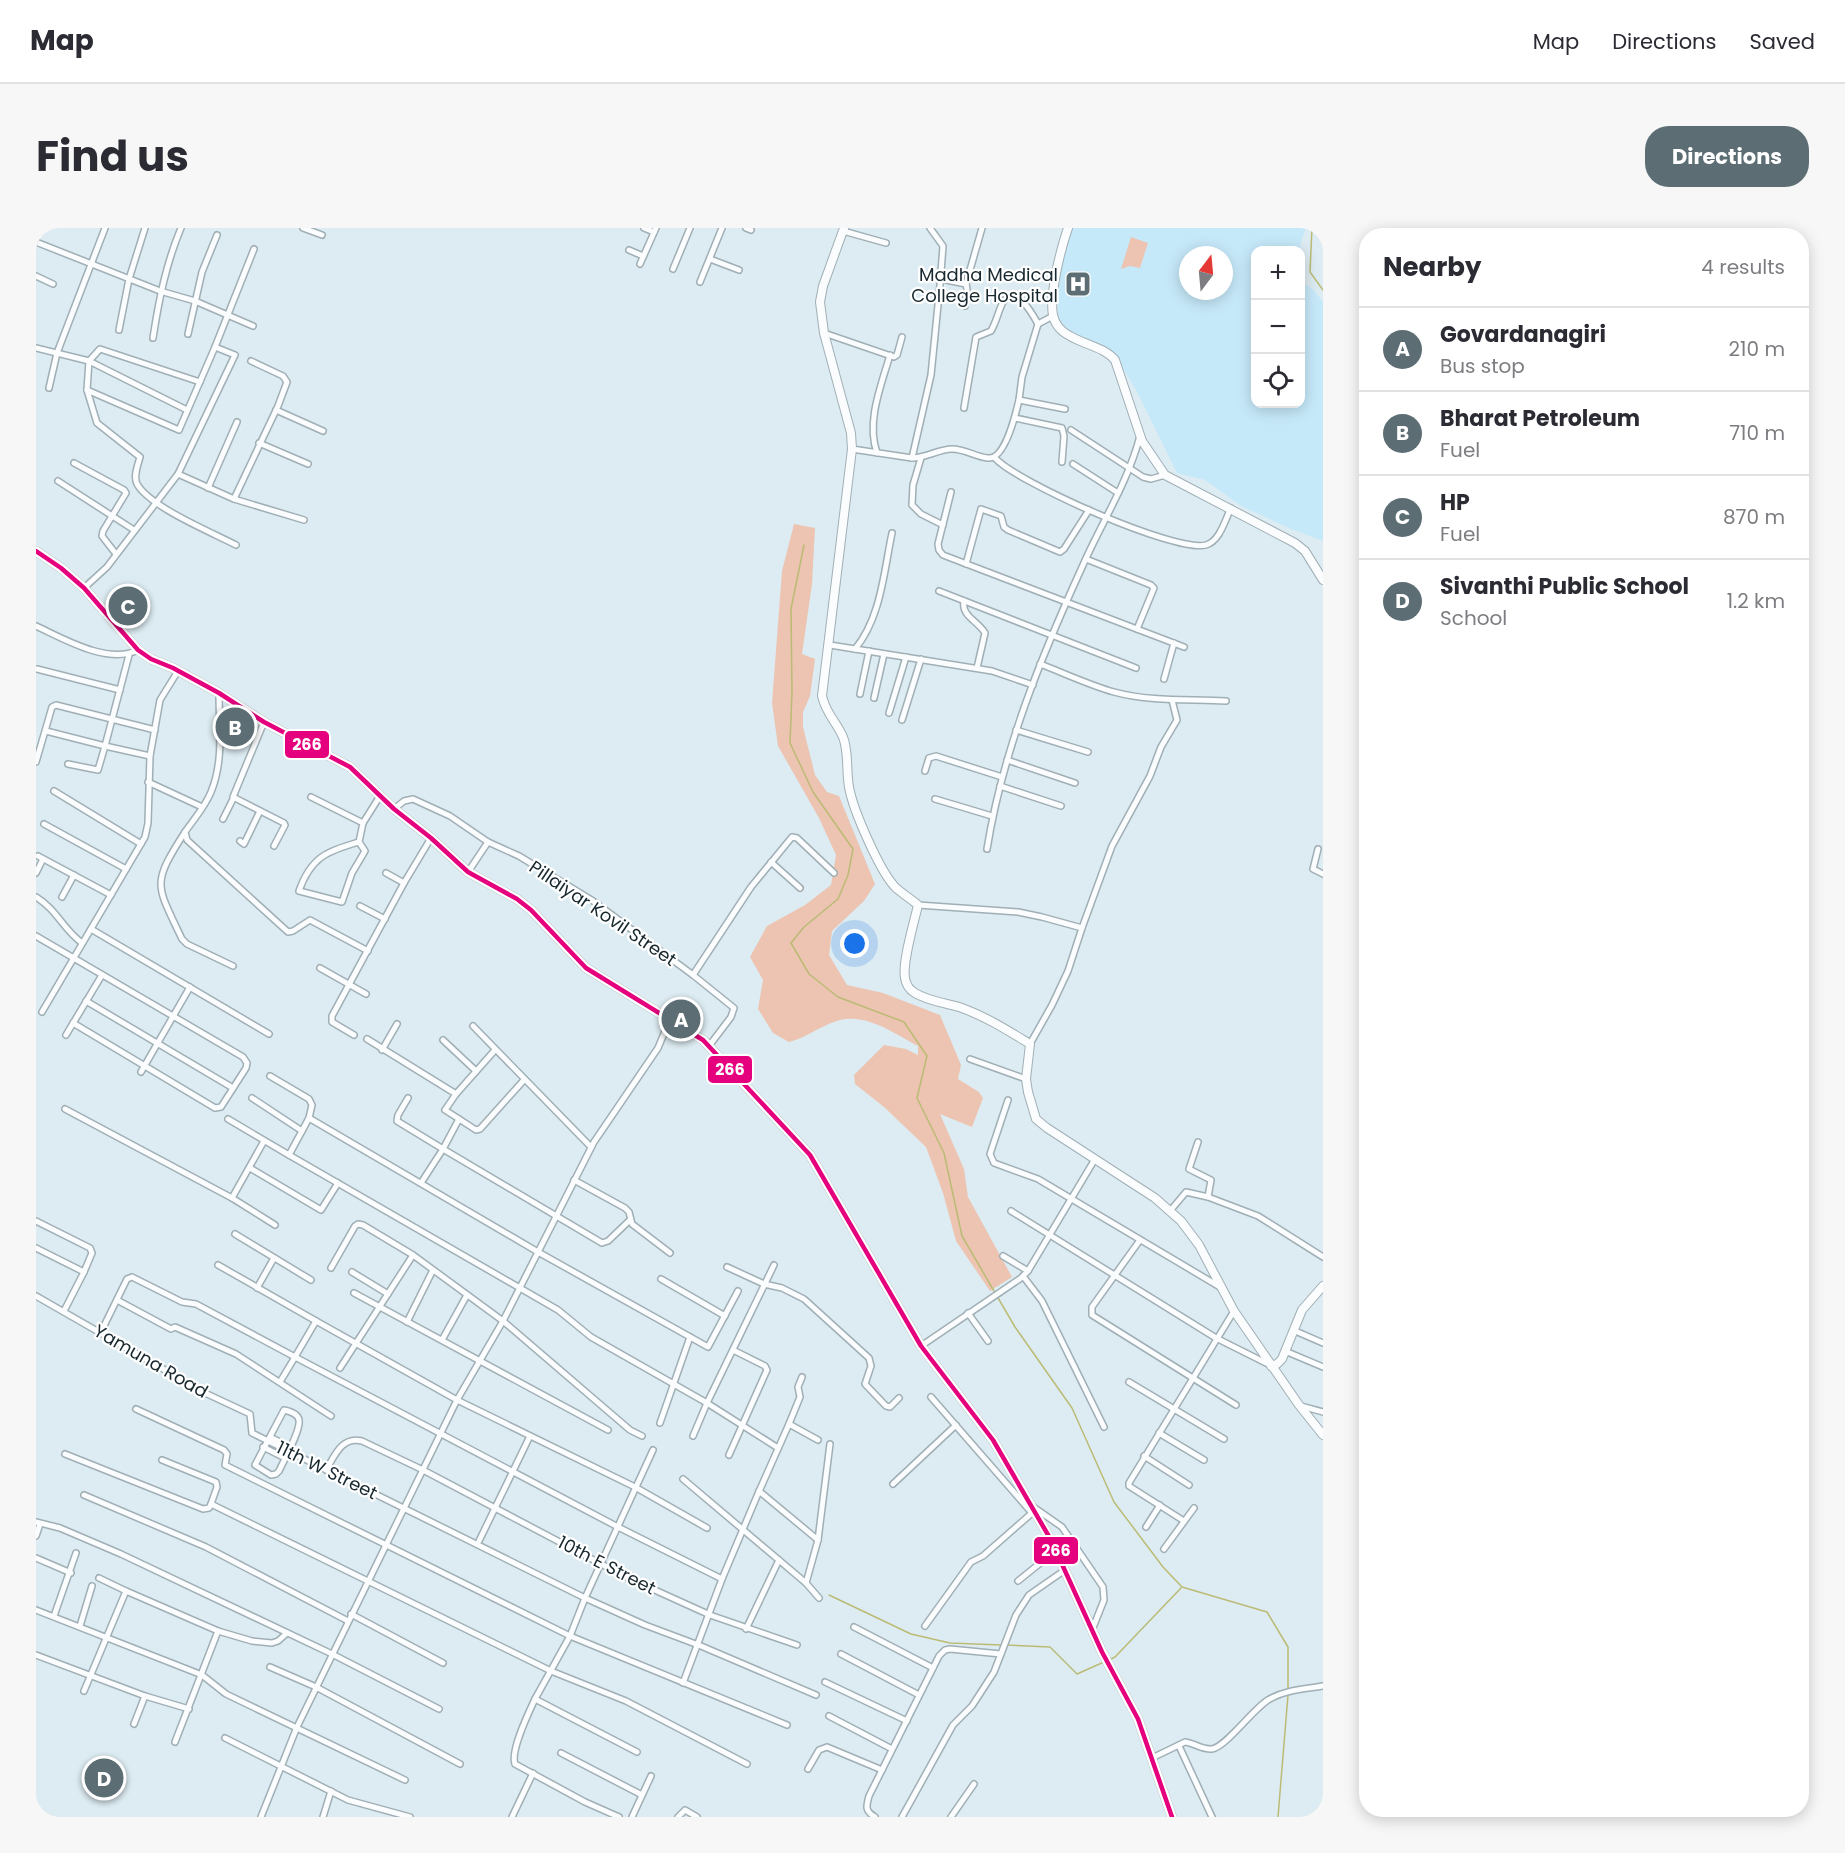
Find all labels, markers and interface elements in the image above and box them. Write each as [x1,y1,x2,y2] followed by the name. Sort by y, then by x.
[30,21,94,60] text: Map
[1533,27,1579,56] text: Map
[1612,27,1716,56] text: Directions
[1749,27,1815,56] text: Saved
[1645,126,1809,187] button: Directions
[36,127,189,186] text: Find us
[1179,246,1233,300] north arrow
[1251,246,1305,408] map controls
[1251,246,1305,300] button: +
[1383,249,1481,285] text: Nearby
[1701,253,1785,281] text: 4 results
[911,262,1058,308] place label: Madha Medical College Hospital
[1063,269,1093,299] hospital icon: Madha Medical College Hospital
[1251,300,1305,354] button: −
[1440,319,1606,350] text: Govardanagiri
[1395,335,1410,363] text: A
[1729,335,1785,363] text: 210 m
[1440,352,1525,380] text: Bus stop
[1251,354,1305,408] button: locate
[1440,403,1640,434] text: Bharat Petroleum
[1396,419,1409,447] text: B
[1729,419,1785,447] text: 710 m
[1440,436,1480,464] text: Fuel
[1440,487,1470,518] text: HP
[1395,503,1410,531] text: C
[1723,503,1785,531] text: 870 m
[1440,520,1480,548] text: Fuel
[1440,571,1689,602] text: Sivanthi Public School
[108,584,148,628] pin: C
[1395,587,1410,615] text: D
[1727,587,1785,615] text: 1.2 km
[1440,604,1507,632] text: School
[216,704,254,750] pin: B
[284,730,330,759] line badge: 266
[292,733,322,756] text: 266
[524,854,682,972] street label: Pillaiyar Kovil Street
[840,929,869,958] your location
[662,996,700,1042] pin: A
[707,1055,753,1084] line badge: 266
[715,1058,745,1081] text: 266
[89,1318,213,1404] street label: Yamuna Road
[272,1435,382,1505] street label: 11th W Street
[554,1530,660,1600] street label: 10th E Street
[1033,1536,1079,1565] line badge: 266
[1041,1539,1071,1562] text: 266
[84,1756,124,1800] pin: D

